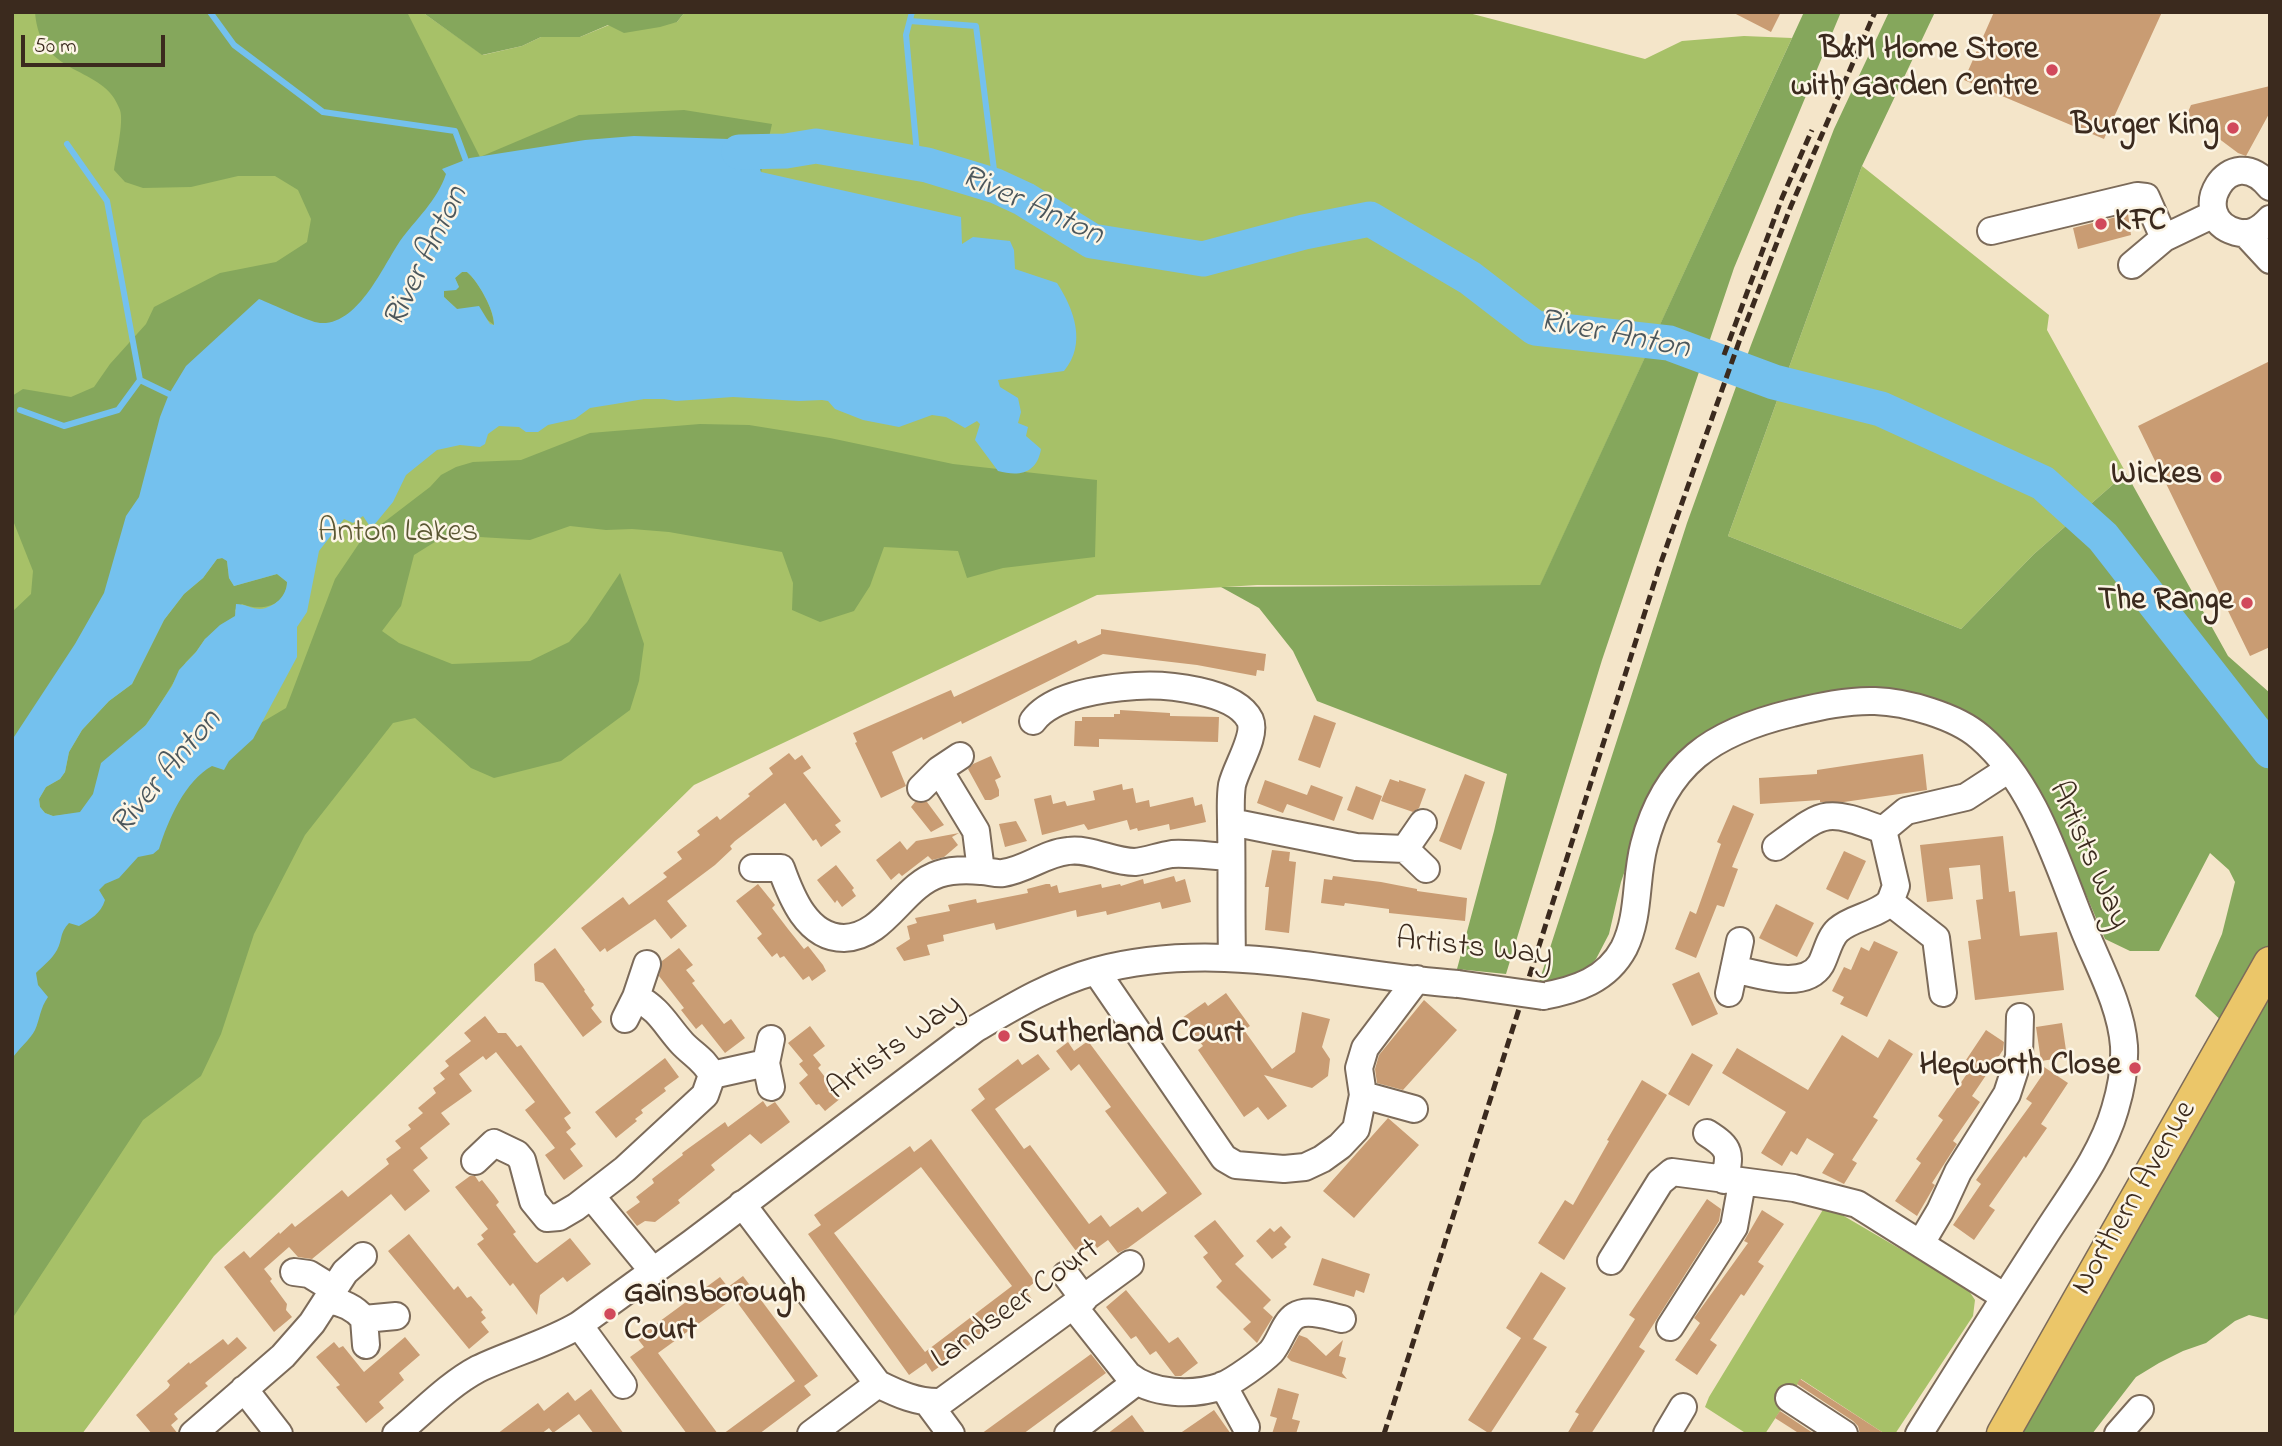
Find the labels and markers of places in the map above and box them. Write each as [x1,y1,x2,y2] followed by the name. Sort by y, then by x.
[1791,33,2038,108] place label: B&M Home Store with Garden Centre
[2044,62,2060,78] marker: B&M Home Store with Garden Centre
[2071,109,2219,147] place label: Burger King
[2225,120,2241,136] marker: Burger King
[2115,205,2166,243] place label: KFC
[2093,216,2109,232] marker: KFC
[2111,458,2202,496] place label: Wickes
[2208,469,2224,485] marker: Wickes
[2098,584,2233,622] place label: The Range
[2239,595,2255,611] marker: The Range
[1018,1017,1244,1055] place label: Sutherland Court
[996,1028,1012,1044] marker: Sutherland Court
[1919,1049,2121,1087] place label: Hepworth Close
[2127,1060,2143,1076] marker: Hepworth Close
[624,1277,806,1352] place label: Gainsborough Court
[602,1306,618,1322] marker: Gainsborough Court

